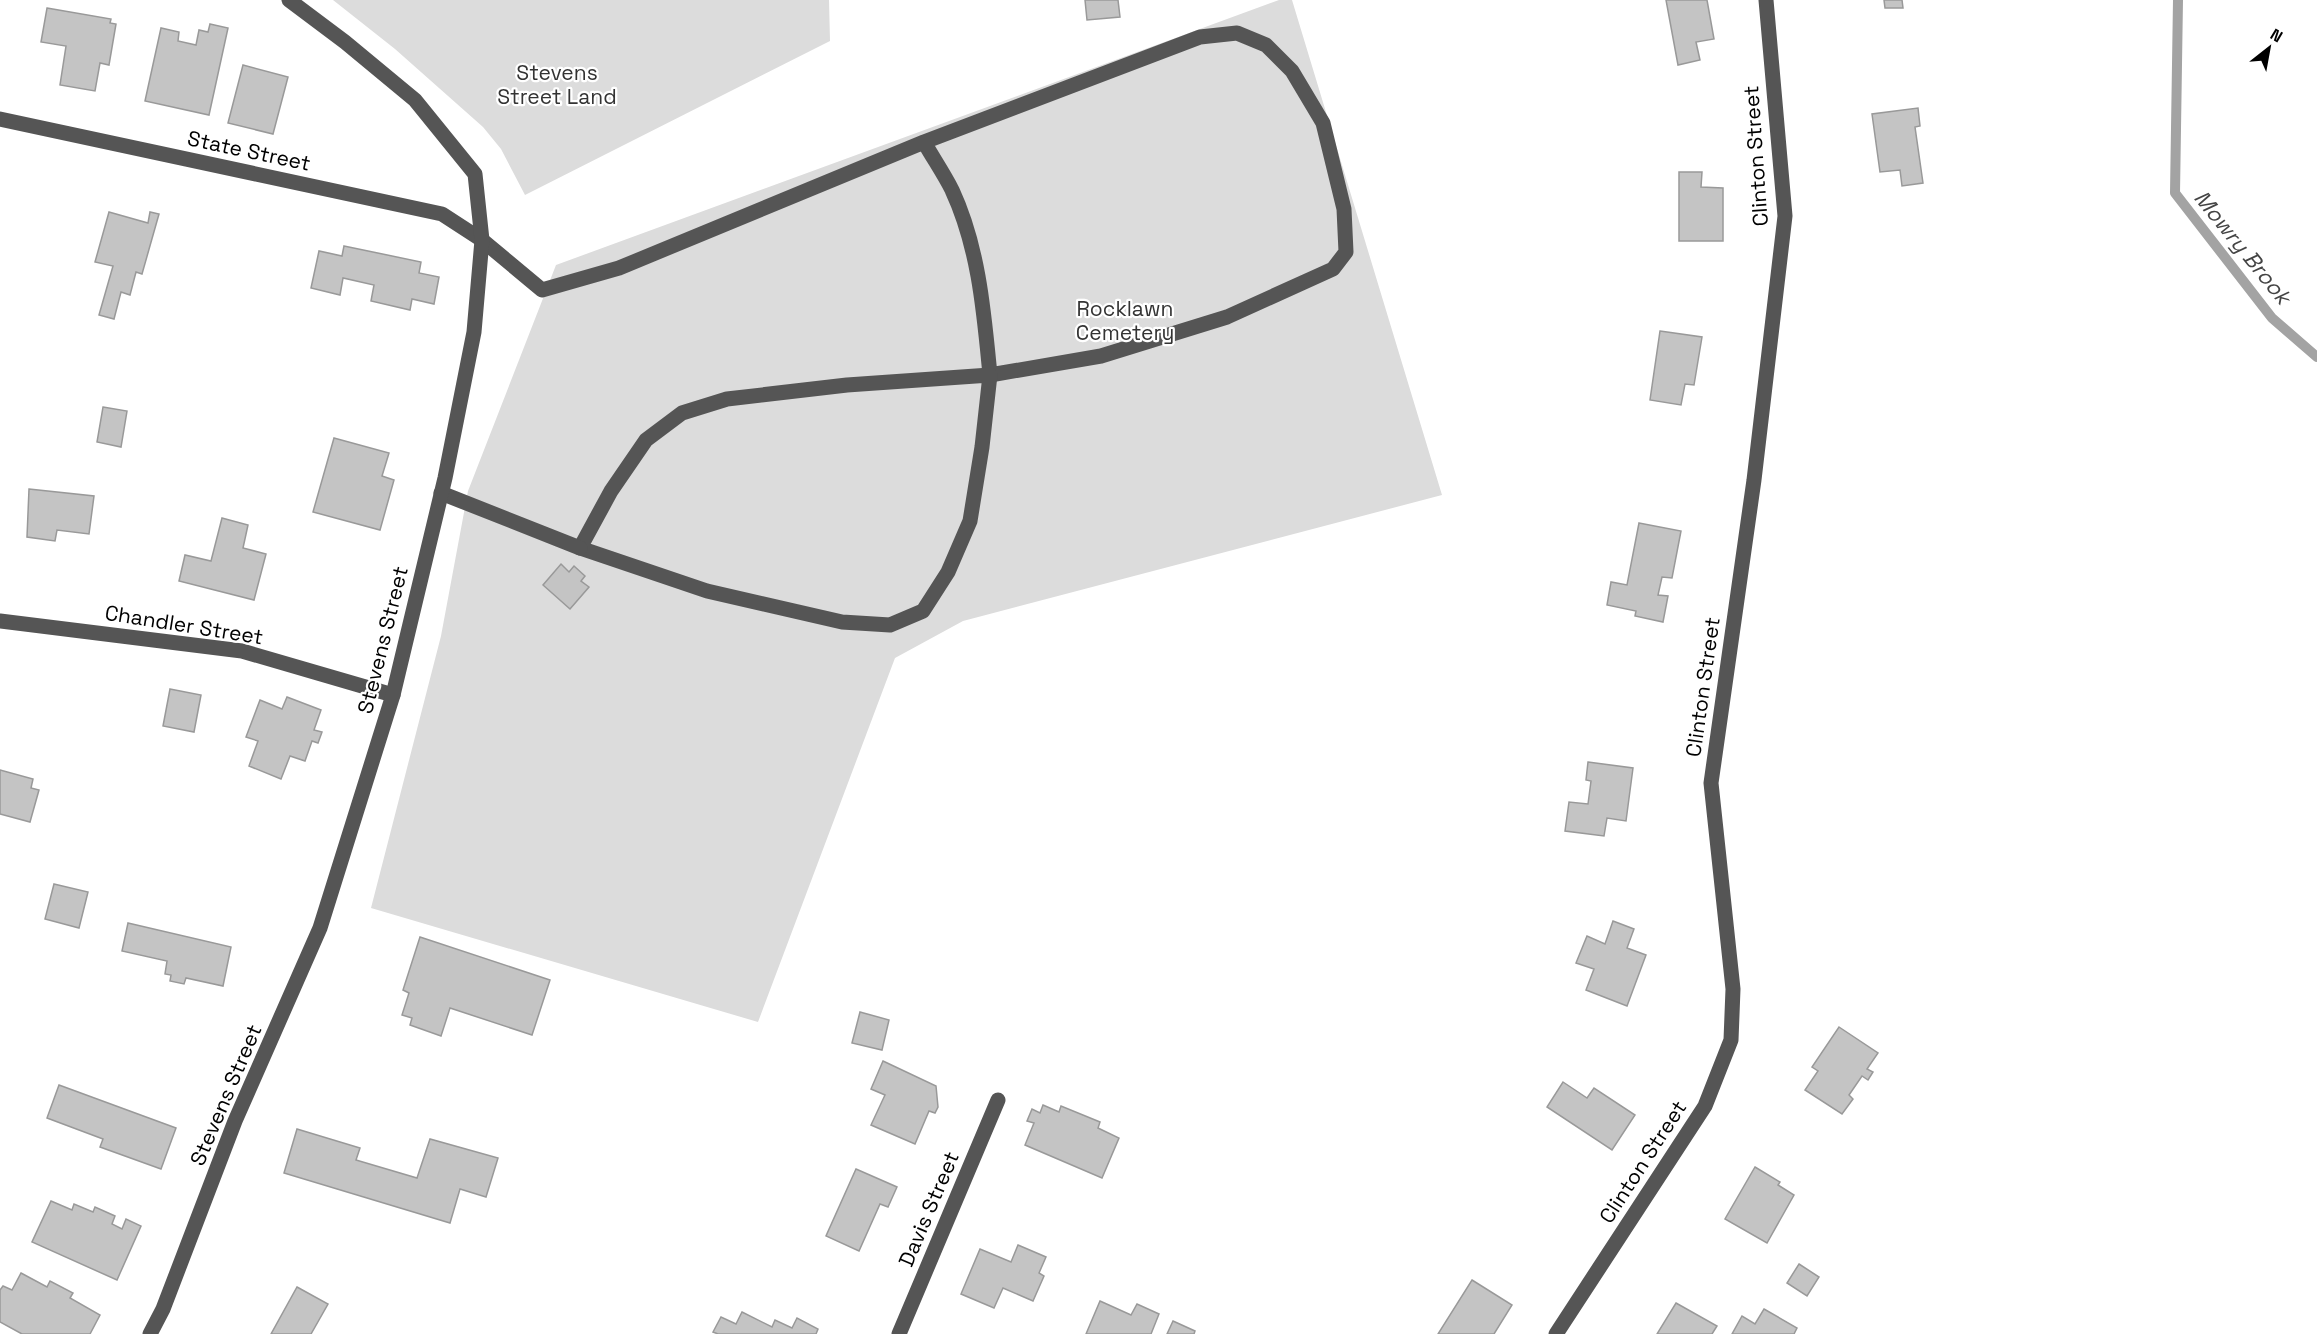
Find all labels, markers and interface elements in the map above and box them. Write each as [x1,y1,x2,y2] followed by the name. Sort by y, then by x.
[2239,18,2299,78] north arrow
[2266,24,2286,47] text: N
[497,59,617,110] park label: Stevens Street Land
[1737,85,1774,227] street label: Clinton Street
[185,124,313,177] street label: State Street
[2188,184,2299,311] water label: Mowry Brook
[1076,295,1174,346] park label: Rocklawn Cemetery
[351,563,414,716] street label: Stevens Street
[103,599,265,650] street label: Chandler Street
[1679,615,1726,759] street label: Clinton Street
[184,1020,267,1170] street label: Stevens Street
[1593,1095,1692,1228] street label: Clinton Street
[892,1147,965,1270] street label: Davis Street

